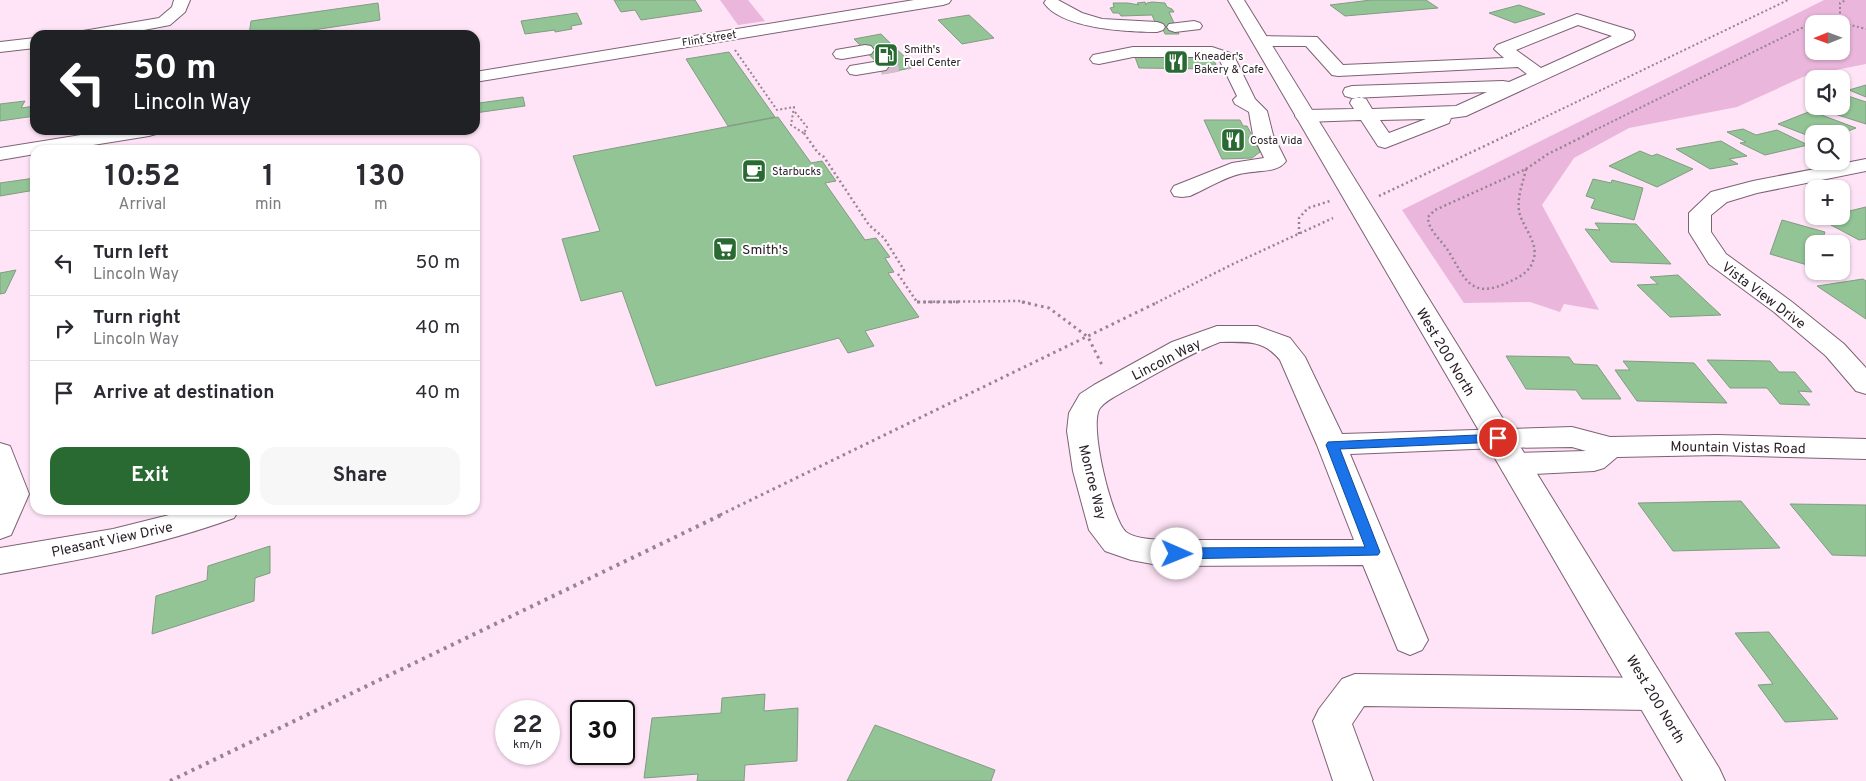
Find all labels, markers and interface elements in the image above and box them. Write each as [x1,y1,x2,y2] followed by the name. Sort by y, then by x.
[1805,15,1850,60] north arrow
[1805,15,1850,280] map controls
[681,28,737,50] street label: Flint Street
[873,42,899,68] fuel station icon: Smith's Fuel Center
[904,43,962,70] place label: Smith's Fuel Center
[133,47,217,91] text: 50 m
[1163,49,1189,75] restaurant icon: Kneader's Bakery & Cafe
[50,50,115,115] icon: left
[1194,50,1264,77] place label: Kneader's Bakery & Cafe
[1805,70,1850,115] button: sound
[133,90,251,117] text: Lincoln Way
[1805,125,1850,170] button: search
[1220,127,1246,153] restaurant icon: Costa Vida
[1250,134,1302,148] place label: Costa Vida
[741,158,767,184] cafe icon: Starbucks
[105,159,180,196] text: 10:52
[262,159,274,196] text: 1
[356,159,405,196] text: 130
[772,165,821,179] place label: Starbucks
[1805,180,1850,225] button: +
[119,195,166,215] text: Arrival
[255,195,282,215] text: min
[374,195,388,215] text: m
[1805,235,1850,280] button: −
[712,236,738,262] supermarket icon: Smith's
[93,241,169,265] text: Turn left
[742,242,788,259] place label: Smith's
[50,249,78,277] icon: left
[415,251,460,275] text: 50 m
[1718,259,1809,333] street label: Vista View Drive
[93,265,179,285] text: Lincoln Way
[93,306,181,330] text: Turn right
[1412,306,1478,400] street label: West 200 North
[50,314,78,342] icon: right
[415,316,460,340] text: 40 m
[93,330,179,350] text: Lincoln Way
[1129,336,1204,385] street label: Lincoln Way
[50,379,78,407] icon: arrive
[93,381,274,405] text: Arrive at destination
[415,381,460,405] text: 40 m
[1477,417,1519,459] pin
[1484,424,1512,452] icon: arrive
[1670,439,1806,458] street label: Mountain Vistas Road
[1074,443,1109,522] street label: Monroe Way
[50,447,250,505] button: Exit
[260,447,460,505] button: Share
[50,519,174,562] street label: Pleasant View Drive
[1150,527,1202,579] position arrow
[1622,653,1688,747] street label: West 200 North
[570,700,635,765] speed limit sign: 30
[512,710,543,742] text: 22
[513,737,542,753] text: km/h

